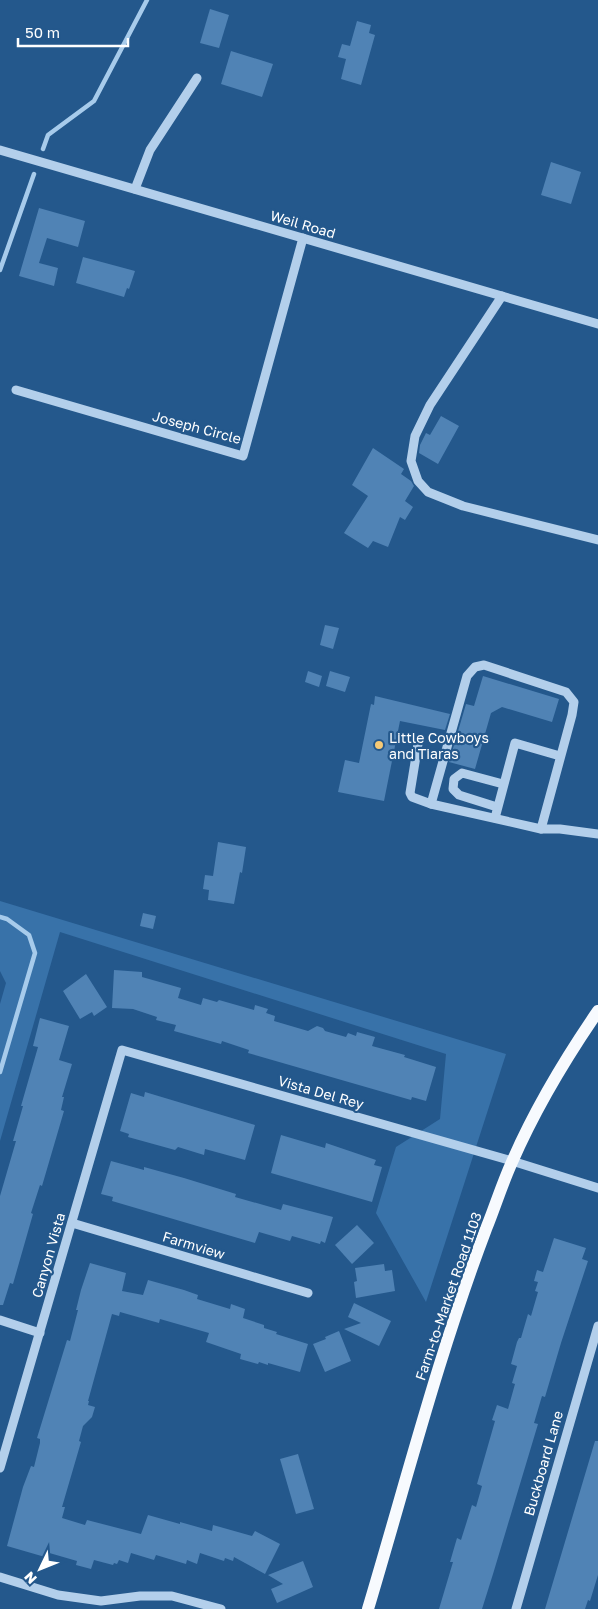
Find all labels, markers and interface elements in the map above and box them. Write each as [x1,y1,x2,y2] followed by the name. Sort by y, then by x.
[18,15,128,47] scale bar
[25,23,60,41] text: 50 m
[268,207,338,241] street label: Weil Road
[151,407,243,447] street label: Joseph Circle
[389,729,489,762] place label: Little Cowboys and Tiaras
[373,739,385,751] marker: Little Cowboys and Tiaras
[276,1072,366,1112] street label: Vista Del Rey
[28,1210,68,1300] street label: Canyon Vista
[411,1210,485,1382] street label: Farm-to-Market Road 1103
[161,1227,227,1263] street label: Farmview
[520,1409,566,1517] street label: Buckboard Lane
[15,1544,65,1594] north arrow
[20,1569,40,1588] text: N

